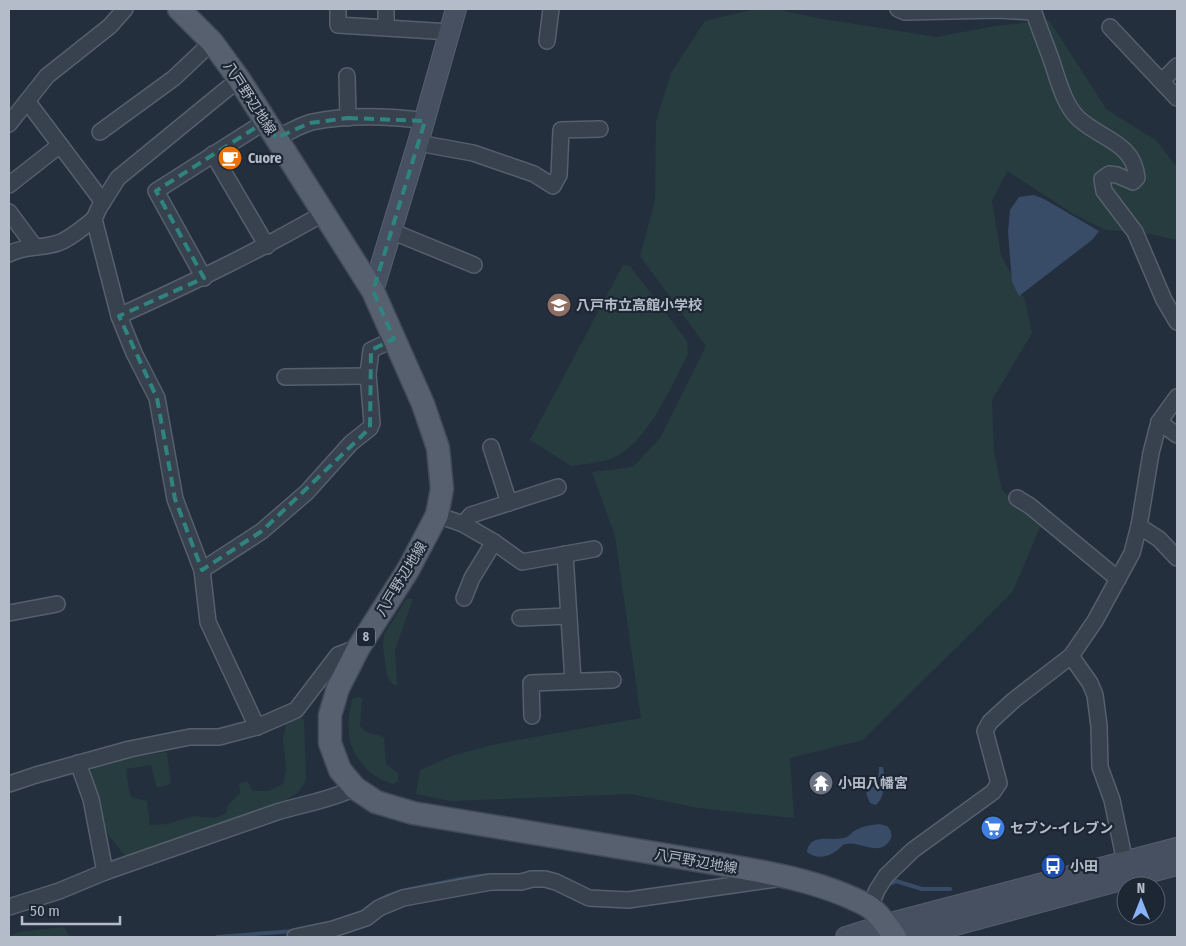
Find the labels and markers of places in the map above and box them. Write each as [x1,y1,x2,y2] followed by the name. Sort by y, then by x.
[217,145,243,171] cafe icon: Cuore
[248,150,282,167] place label: Cuore
[546,292,572,318] school or university icon: 八戸市立高館小学校
[576,297,702,314] place label: 八戸市立高館小学校
[808,770,834,796] temple icon: 小田八幡宮
[838,775,908,792] place label: 小田八幡宮
[980,815,1006,841] supermarket icon: セブン-イレブン
[1010,820,1113,837] place label: セブン-イレブン
[1040,853,1066,879] bus stop icon: 小田
[1070,858,1098,875] place label: 小田

